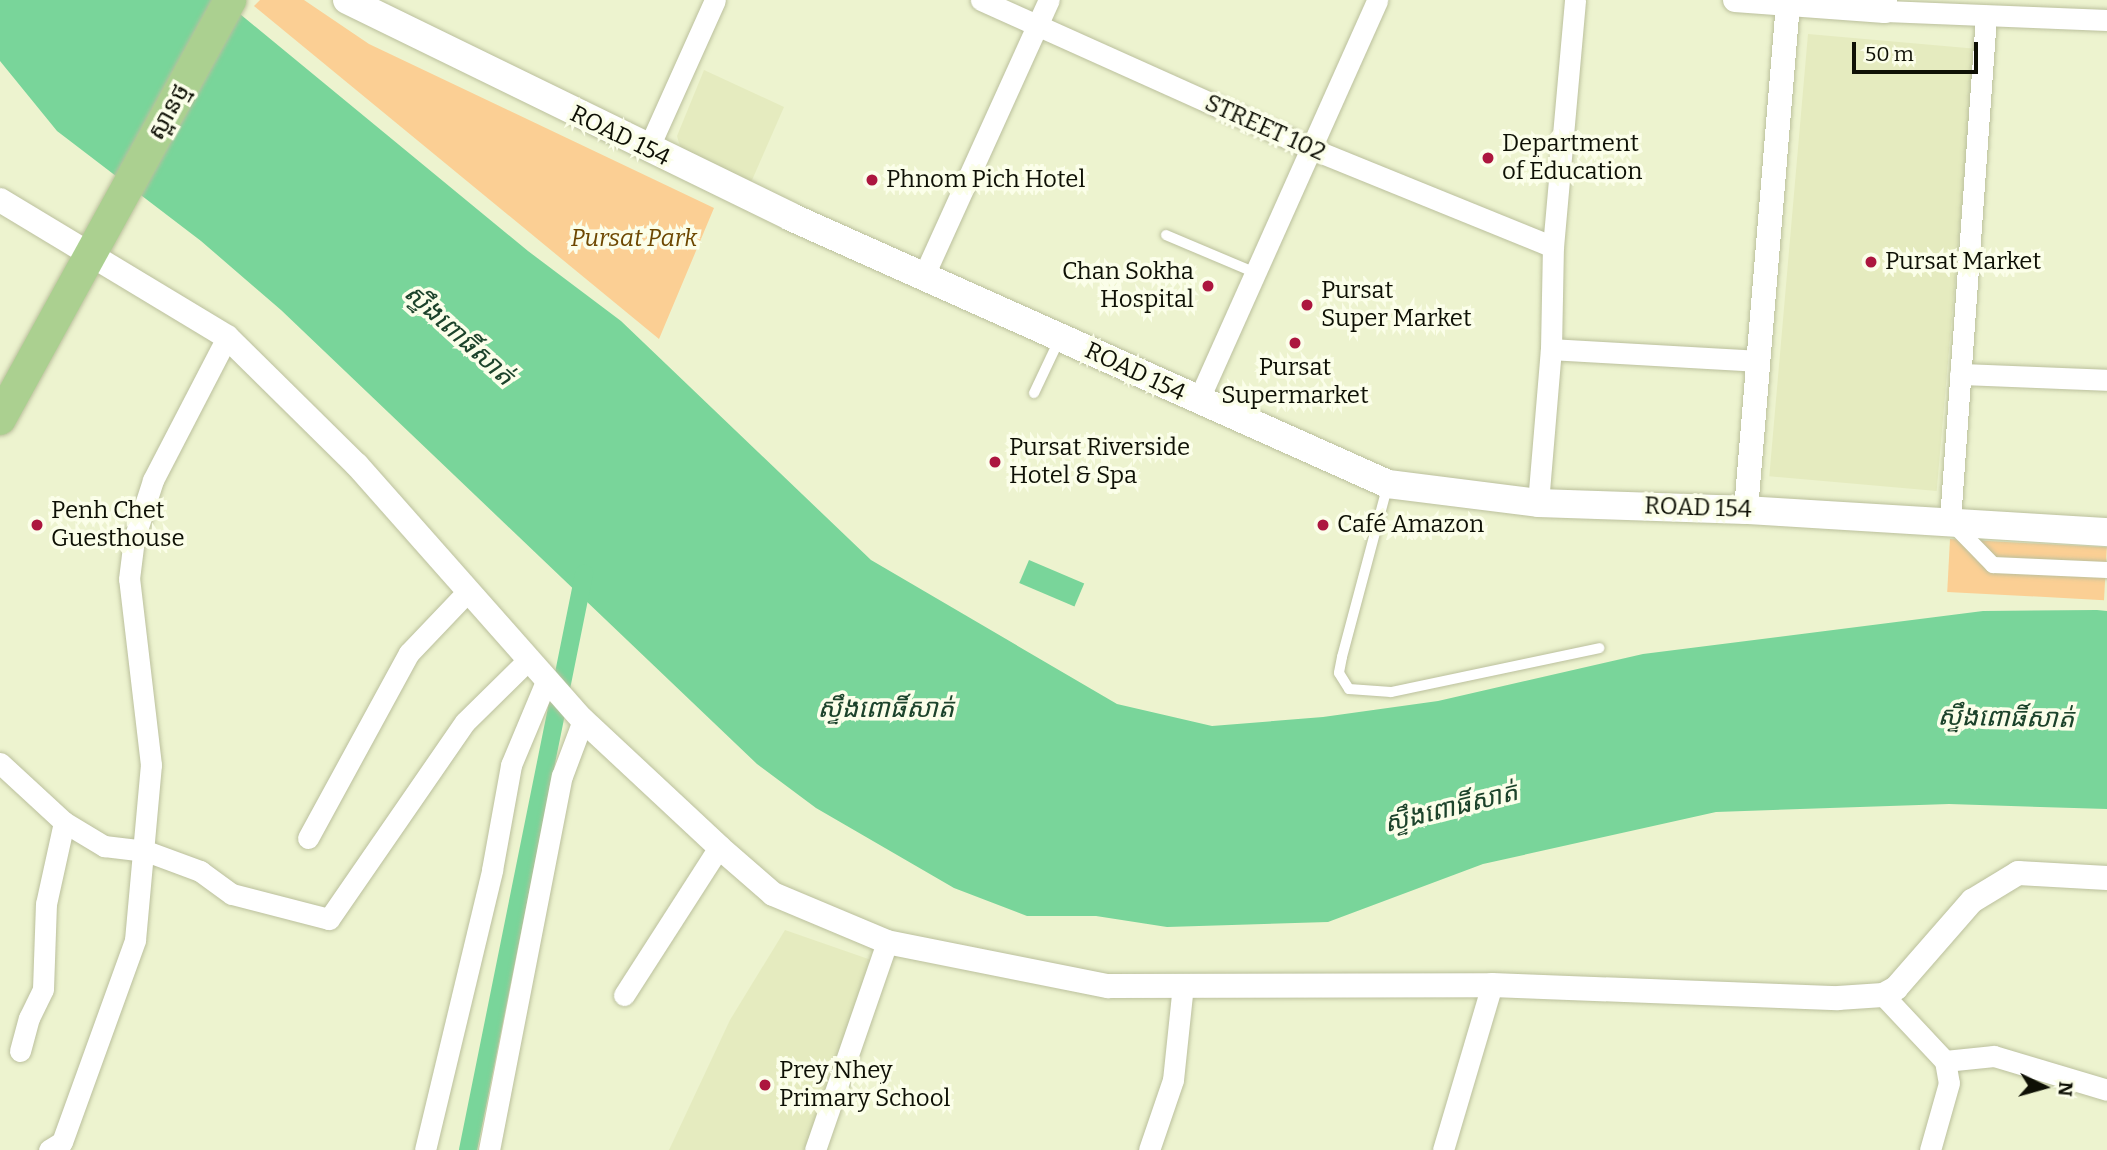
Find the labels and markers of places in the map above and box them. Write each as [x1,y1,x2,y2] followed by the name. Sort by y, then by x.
[1502,130,1642,186] place label: Department of Education
[1480,150,1496,166] marker: Department of Education
[886,166,1085,194] place label: Phnom Pich Hotel
[864,172,880,188] marker: Phnom Pich Hotel
[1885,248,2041,276] place label: Pursat Market
[1863,254,1879,270] marker: Pursat Market
[1062,258,1194,314] place label: Chan Sokha Hospital
[1321,277,1472,333] place label: Pursat Super Market
[1200,278,1216,294] marker: Chan Sokha Hospital
[1299,297,1315,313] marker: Pursat Super Market
[1287,335,1303,351] marker: Pursat Supermarket
[1221,354,1369,410] place label: Pursat Supermarket
[1009,434,1190,490] place label: Pursat Riverside Hotel & Spa
[987,454,1003,470] marker: Pursat Riverside Hotel & Spa
[51,497,185,553] place label: Penh Chet Guesthouse
[1337,511,1484,539] place label: Café Amazon
[29,517,45,533] marker: Penh Chet Guesthouse
[1315,517,1331,533] marker: Café Amazon
[779,1057,950,1113] place label: Prey Nhey Primary School
[757,1077,773,1093] marker: Prey Nhey Primary School

